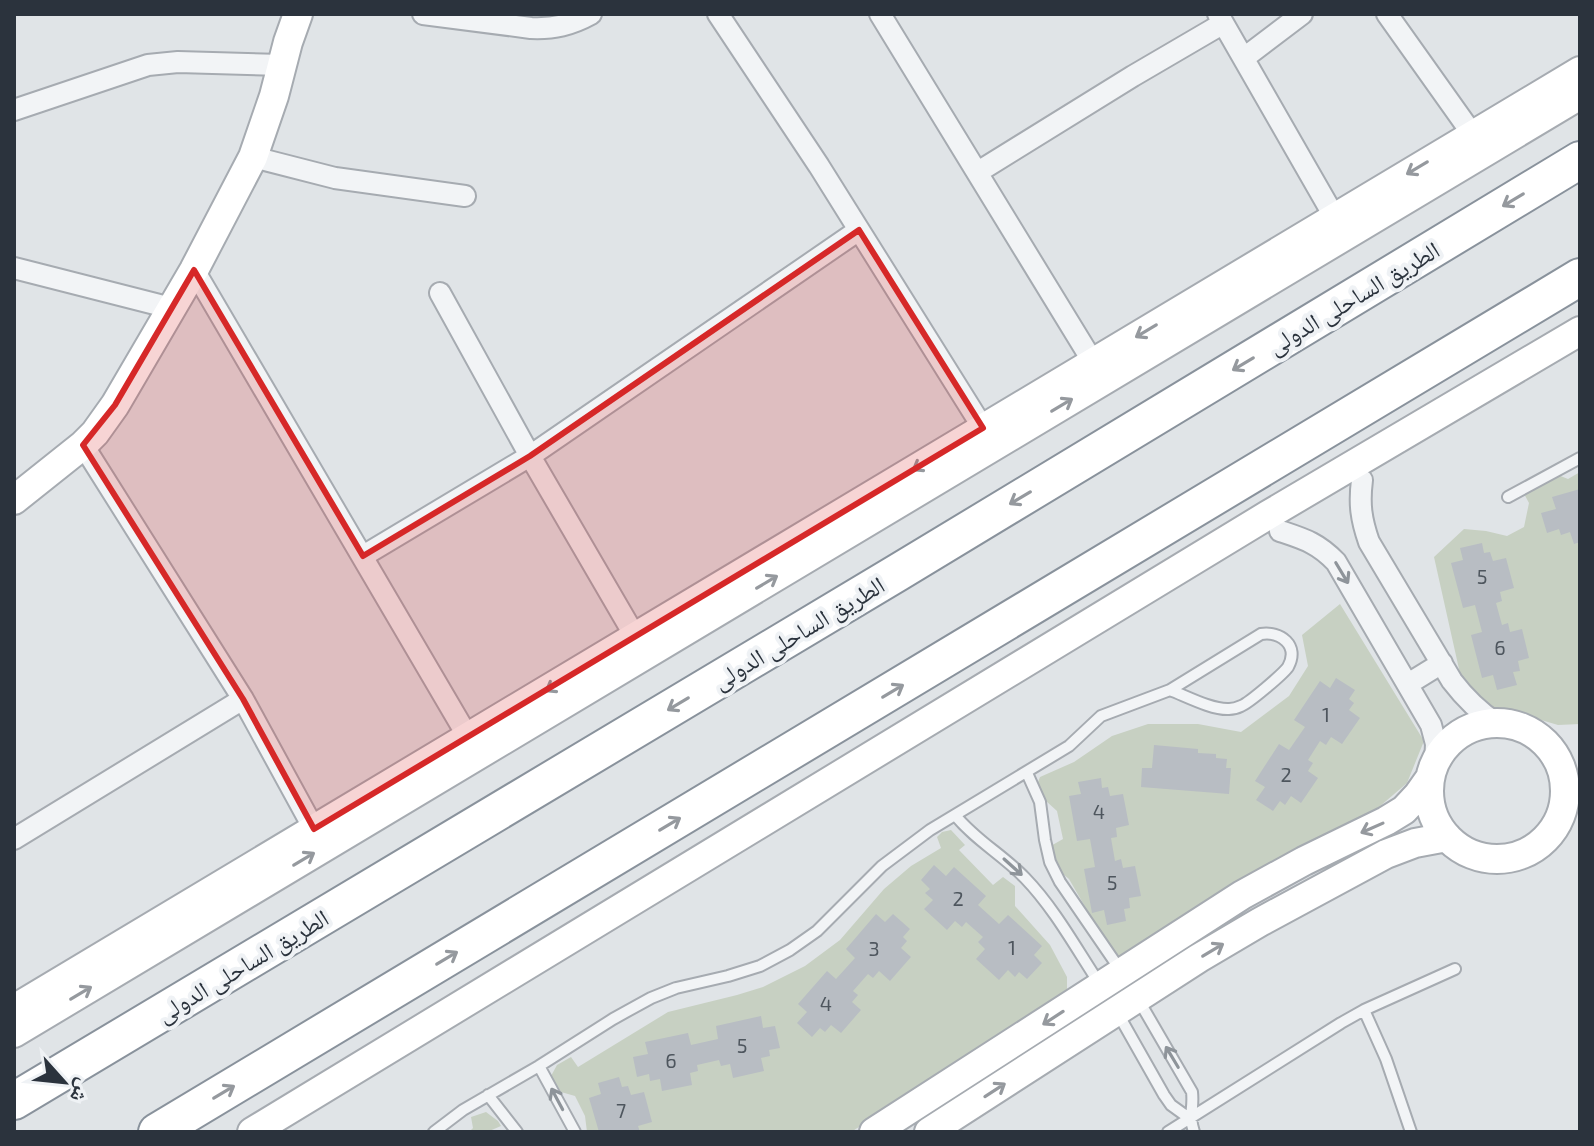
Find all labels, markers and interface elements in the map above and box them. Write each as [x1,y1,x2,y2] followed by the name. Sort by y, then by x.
[1406,161,1429,177] one-way arrow
[1502,192,1525,208] one-way arrow
[1262,234,1445,361] street label: الطريق الساحلى الدولى
[1135,323,1158,339] one-way arrow
[1232,356,1255,372] one-way arrow
[1050,397,1073,413] one-way arrow
[912,457,935,473] one-way arrow
[1009,491,1032,507] one-way arrow
[1334,561,1350,584] one-way arrow
[1477,564,1487,588] house number: 5
[707,569,890,696] street label: الطريق الساحلى الدولى
[755,574,778,590] one-way arrow
[1494,635,1506,659] house number: 6
[545,677,568,693] one-way arrow
[881,682,904,698] one-way arrow
[666,697,690,712] one-way arrow
[1322,702,1330,726] house number: 1
[1280,762,1292,786] house number: 2
[1093,799,1105,823] house number: 4
[658,816,681,832] one-way arrow
[1360,821,1385,836] one-way arrow
[292,851,315,867] one-way arrow
[1002,857,1023,876] one-way arrow
[1107,870,1117,894] house number: 5
[952,886,964,910] house number: 2
[151,902,334,1029] street label: الطريق الساحلى الدولى
[1008,935,1016,959] house number: 1
[868,936,880,960] house number: 3
[1201,941,1224,957] one-way arrow
[435,950,458,966] one-way arrow
[69,985,92,1001] one-way arrow
[820,991,832,1015] house number: 4
[1042,1011,1065,1027] one-way arrow
[737,1033,747,1057] house number: 5
[24,1042,104,1122] north arrow
[1164,1046,1180,1069] one-way arrow
[665,1048,677,1072] house number: 6
[64,1074,100,1108] text: ش
[983,1081,1005,1098] one-way arrow
[212,1084,235,1100] one-way arrow
[549,1088,565,1111] one-way arrow
[616,1098,626,1122] house number: 7

